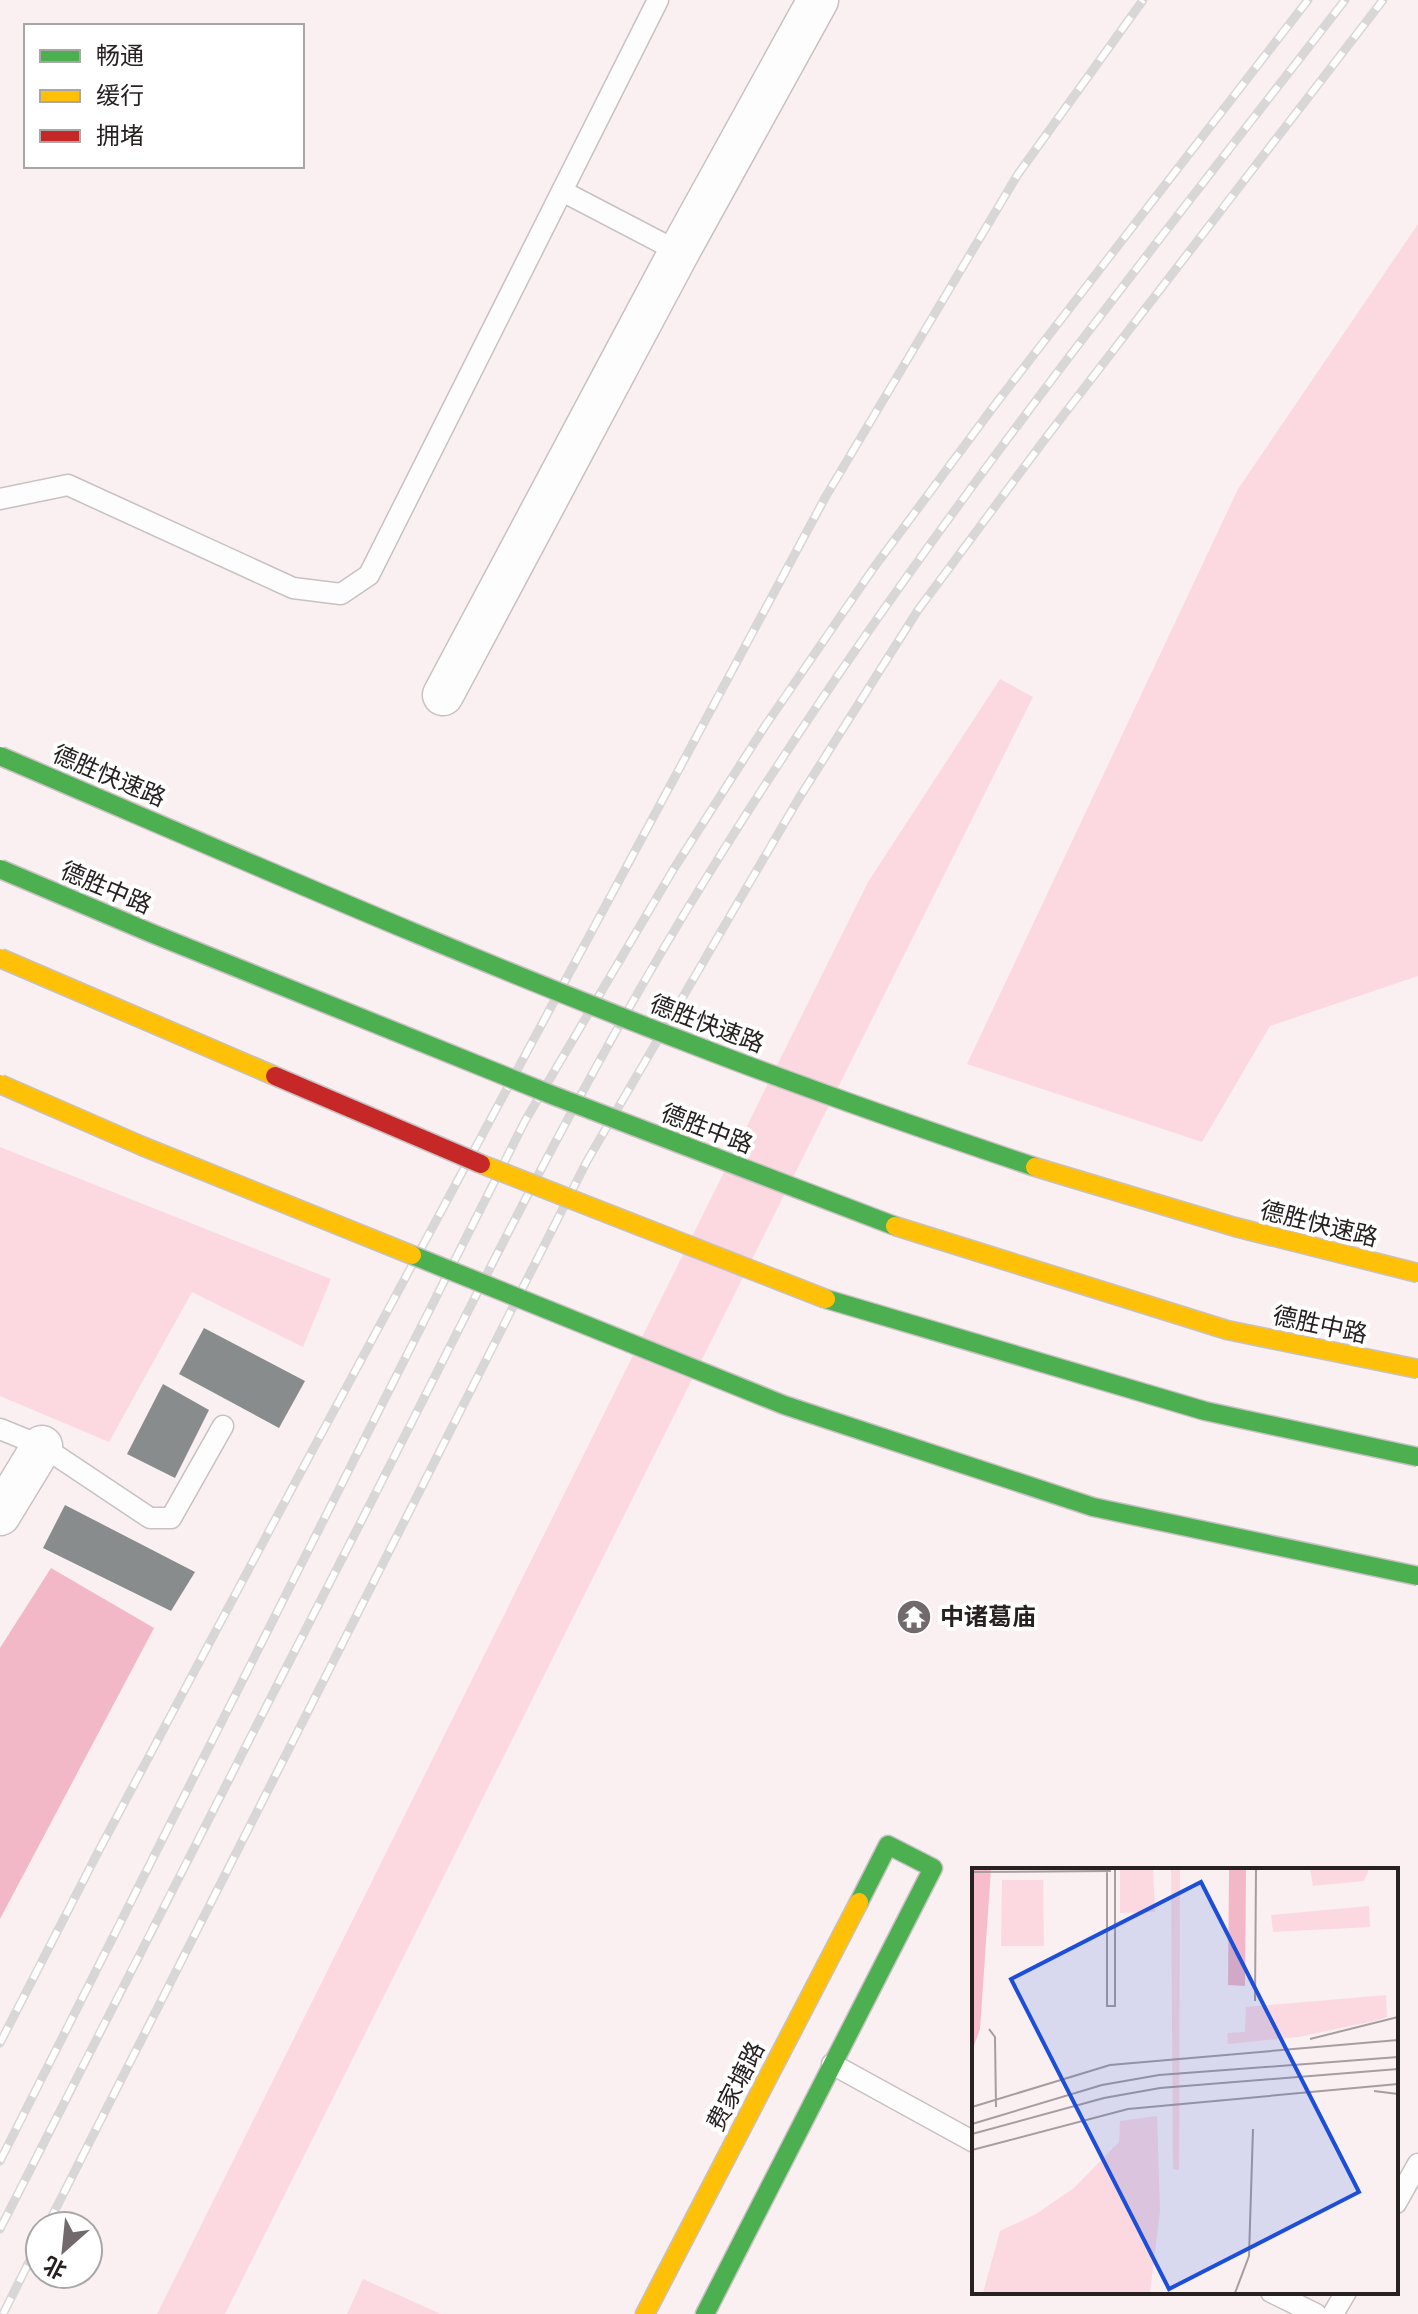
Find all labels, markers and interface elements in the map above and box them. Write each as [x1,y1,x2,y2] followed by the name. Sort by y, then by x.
[24,24,304,168] legend
[96,40,144,72] text: 畅通
[96,80,144,112] text: 缓行
[96,120,144,152] text: 拥堵
[48,738,170,814] street label: 德胜快速路
[56,855,156,921] street label: 德胜中路
[645,988,769,1060] street label: 德胜快速路
[656,1097,758,1161] street label: 德胜中路
[1257,1194,1381,1254] street label: 德胜快速路
[1270,1299,1370,1351] street label: 德胜中路
[895,1598,933,1636] temple icon: 中诸葛庙
[940,1601,1036,1633] place label: 中诸葛庙
[972,1868,1398,2294] inset map
[700,2036,772,2136] street label: 费家塘路
[24,2210,104,2290] north arrow
[39,2249,72,2285] text: 北

